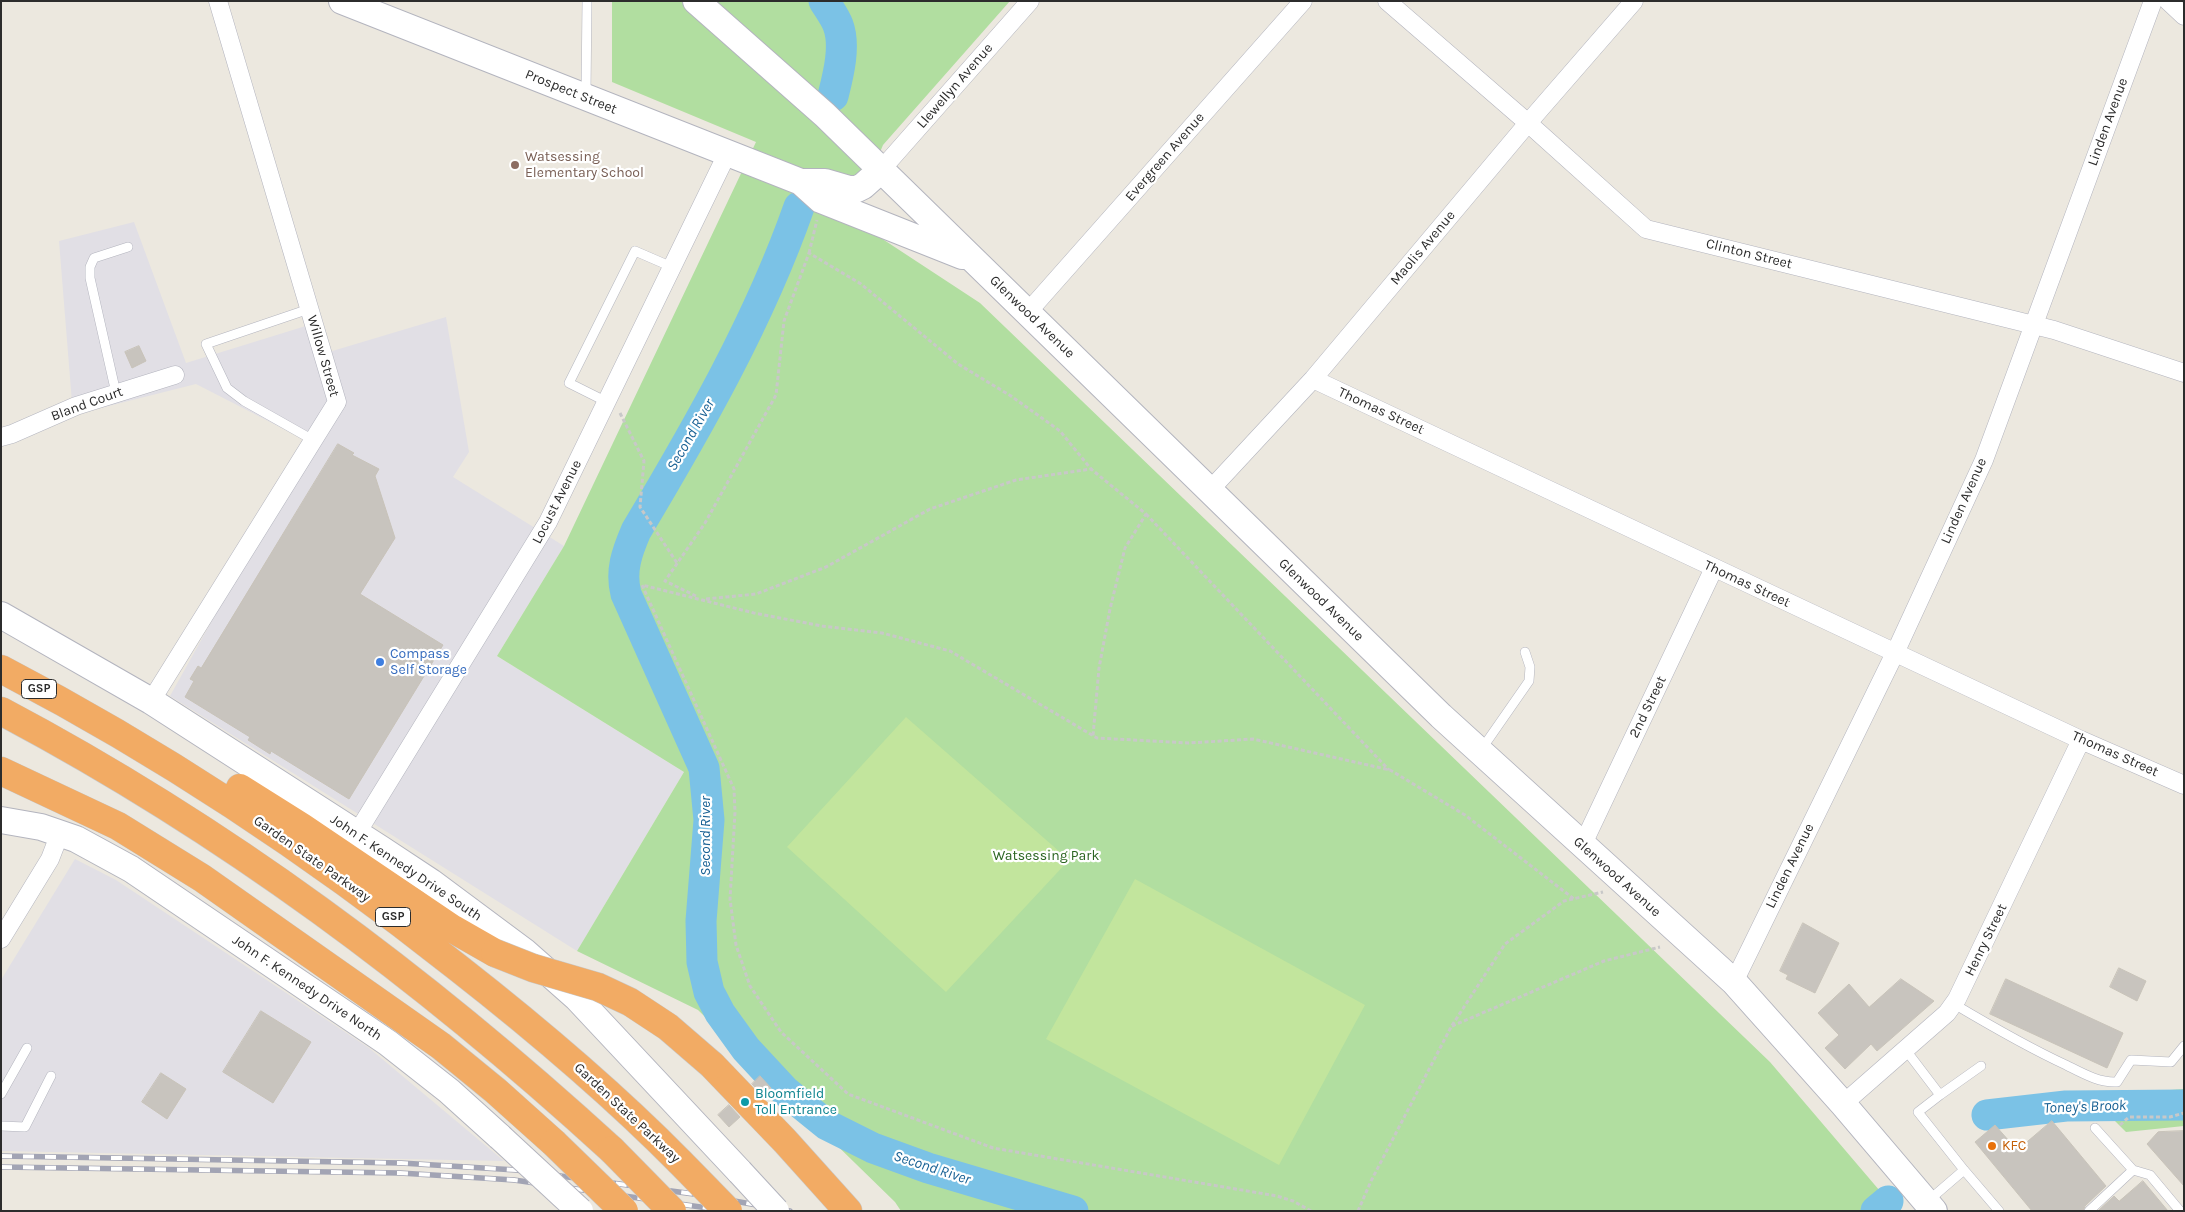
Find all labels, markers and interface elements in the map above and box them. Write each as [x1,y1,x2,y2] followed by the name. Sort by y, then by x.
[913,40,997,132] street label: Llewellyn Avenue
[523,66,619,118] street label: Prospect Street
[2084,76,2132,168] street label: Linden Avenue
[1122,109,1208,205] street label: Evergreen Avenue
[525,149,644,182] place label: Watsessing Elementary School
[509,159,521,171] marker: Watsessing Elementary School
[1387,207,1459,289] street label: Maolis Avenue
[1704,235,1794,273] street label: Clinton Street
[986,272,1078,362] street label: Glenwood Avenue
[303,313,343,399] street label: Willow Street
[49,383,125,425] street label: Bland Court
[1335,384,1427,438] street label: Thomas Street
[663,396,719,474] water label: Second River
[1938,455,1990,547] street label: Linden Avenue
[529,457,585,547] street label: Locust Avenue
[1275,555,1367,645] street label: Glenwood Avenue
[1701,557,1793,611] street label: Thomas Street
[390,646,467,679] place label: Compass Self Storage
[374,656,386,668] marker: Compass Self Storage
[1626,673,1670,741] street label: 2nd Street
[22,680,56,699] road number: GSP
[2069,727,2161,781] street label: Thomas Street
[697,796,715,876] water label: Second River
[327,811,485,925] street label: John F. Kennedy Drive South
[250,812,374,906] street label: Garden State Parkway
[1762,821,1818,911] street label: Linden Avenue
[1570,833,1664,921] street label: Glenwood Avenue
[993,848,1099,864] park label: Watsessing Park
[1961,901,2011,979] street label: Henry Street
[376,908,410,926] road number: GSP
[229,932,385,1044] street label: John F. Kennedy Drive North
[570,1059,684,1167] street label: Garden State Parkway
[755,1086,837,1118] place label: Bloomfield Toll Entrance
[739,1096,751,1108] marker: Bloomfield Toll Entrance
[2043,1097,2127,1117] water label: Toney's Brook
[2002,1138,2026,1154] place label: KFC
[1986,1140,1998,1152] marker: KFC
[891,1147,973,1189] water label: Second River

